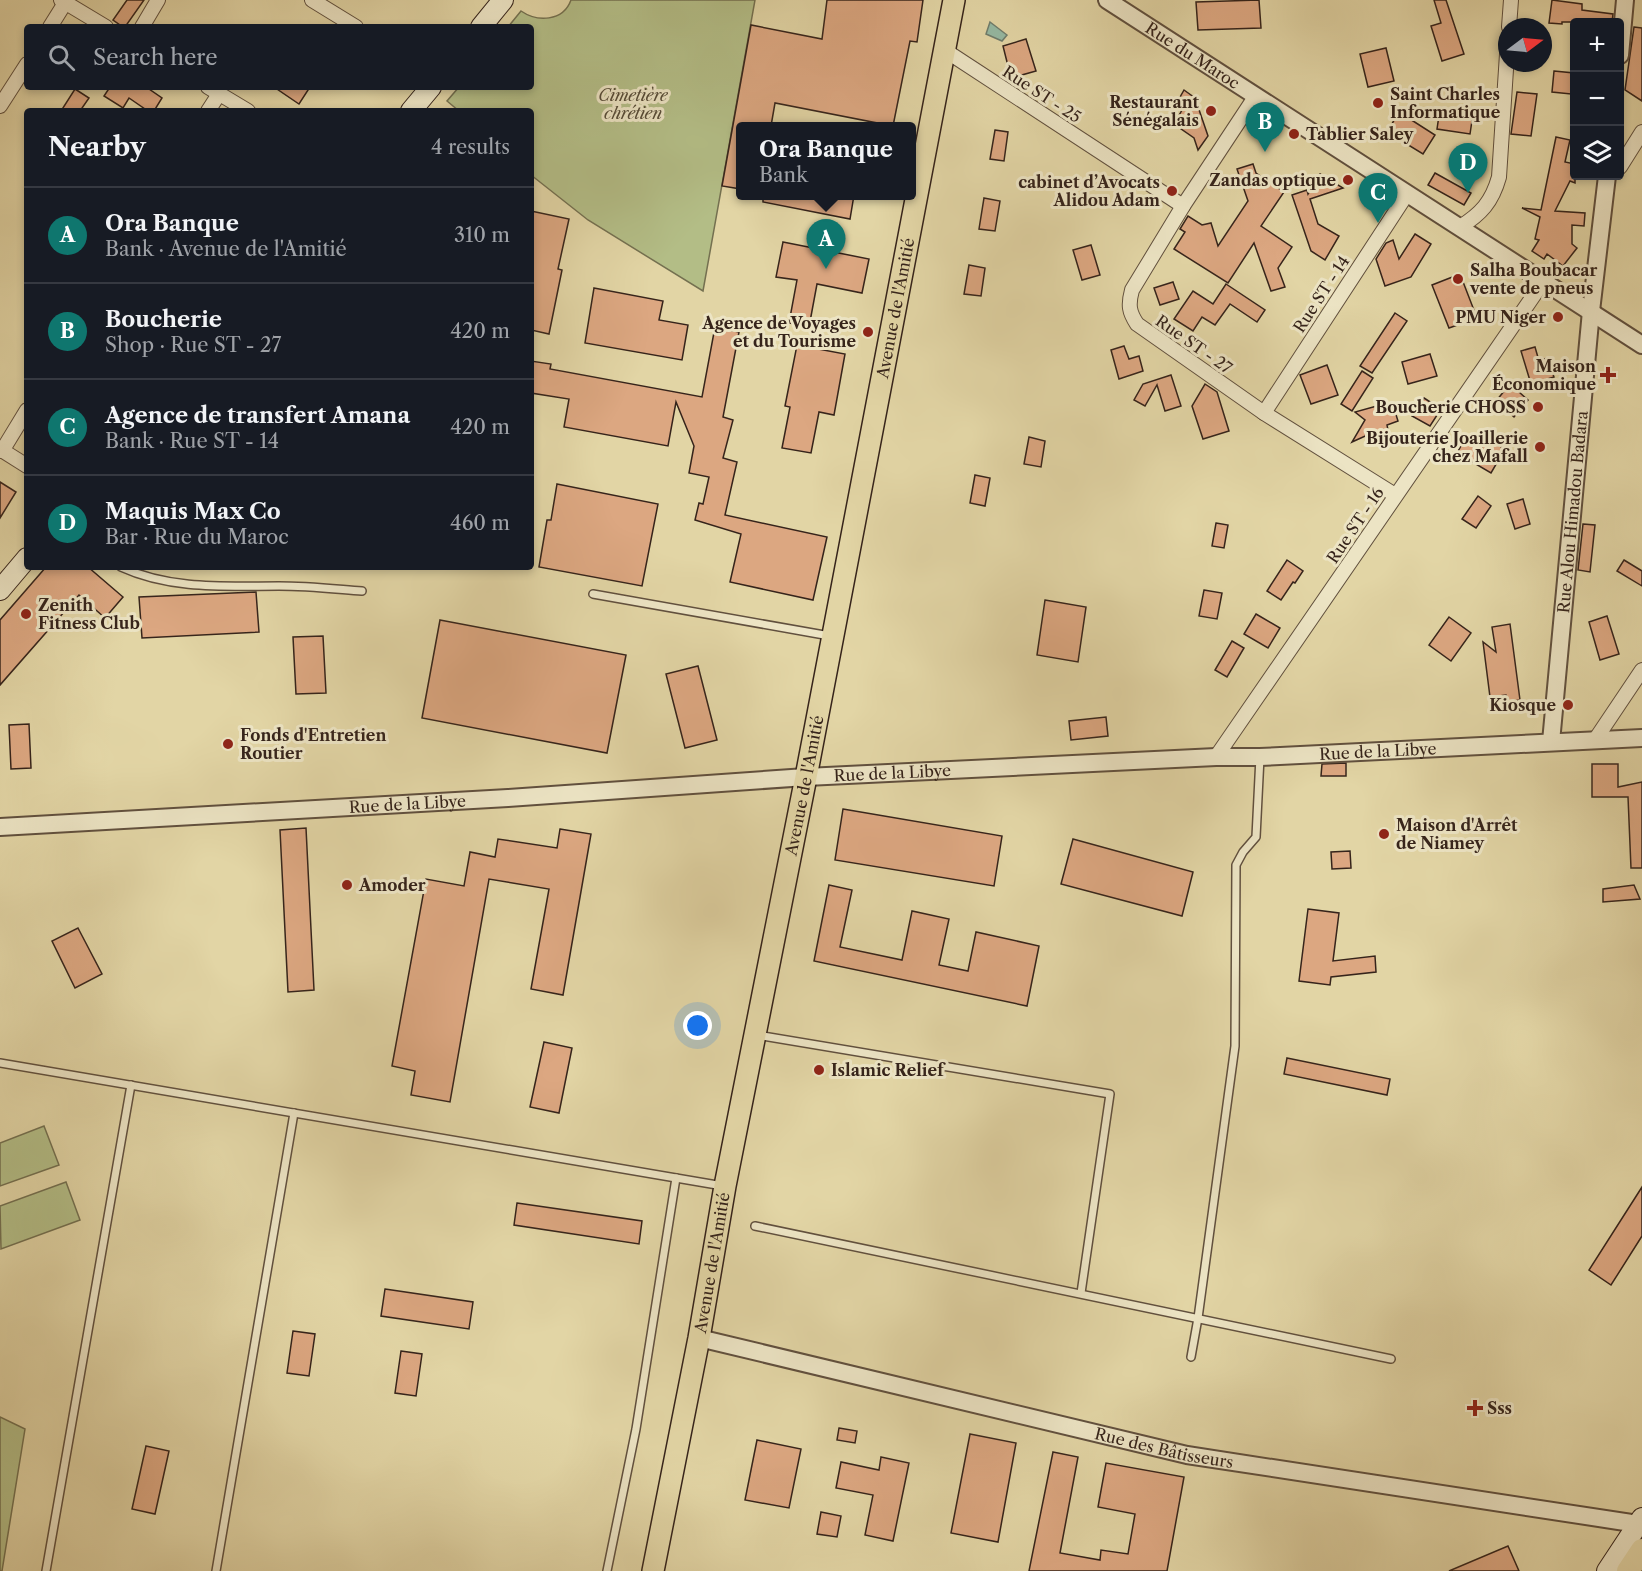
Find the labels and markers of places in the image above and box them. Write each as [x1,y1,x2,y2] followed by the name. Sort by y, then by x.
[1390,84,1501,122] place label: Saint Charles Informatique
[1109,92,1200,130] place label: Restaurant Sénégalais
[1371,96,1385,110] marker: Saint Charles Informatique
[1246,102,1284,152] pin: B
[1204,104,1218,118] marker: Restaurant Sénégalais
[1306,124,1415,144] place label: Tablier Saley
[1287,127,1301,141] marker: Tablier Saley
[1448,144,1488,193] pin: D
[1209,170,1336,190] place label: Zandas optique
[1018,172,1160,210] place label: cabinet d’Avocats Alidou Adam
[1341,173,1355,187] marker: Zandas optique
[1358,174,1398,223] pin: C
[1165,184,1179,198] marker: cabinet d’Avocats Alidou Adam
[806,220,846,269] pin: A
[1469,260,1598,298] place label: Salha Boubacar vente de pneus
[1451,272,1465,286] marker: Salha Boubacar vente de pneus
[1455,307,1546,327] place label: PMU Niger
[1551,310,1565,324] marker: PMU Niger
[701,313,856,351] place label: Agence de Voyages et du Tourisme
[861,325,875,339] marker: Agence de Voyages et du Tourisme
[1492,356,1596,394] place label: Maison Économique
[1601,368,1615,382] marker: Maison Économique
[1375,397,1526,417] place label: Boucherie CHOSS
[1531,400,1545,414] marker: Boucherie CHOSS
[1366,428,1528,466] place label: Bijouterie Joaillerie chez Mafall
[1533,440,1547,454] marker: Bijouterie Joaillerie chez Mafall
[38,595,140,633] place label: Zenith Fitness Club
[19,607,33,621] marker: Zenith Fitness Club
[1489,695,1556,715] place label: Kiosque
[1561,698,1575,712] marker: Kiosque
[240,725,386,763] place label: Fonds d'Entretien Routier
[221,737,235,751] marker: Fonds d'Entretien Routier
[1396,815,1518,853] place label: Maison d'Arrêt de Niamey
[1377,827,1391,841] marker: Maison d'Arrêt de Niamey
[358,875,426,895] place label: Amoder
[340,878,354,892] marker: Amoder
[831,1060,946,1080] place label: Islamic Relief
[812,1063,826,1077] marker: Islamic Relief
[1487,1398,1512,1418] place label: Sss
[1468,1401,1482,1415] marker: Sss

